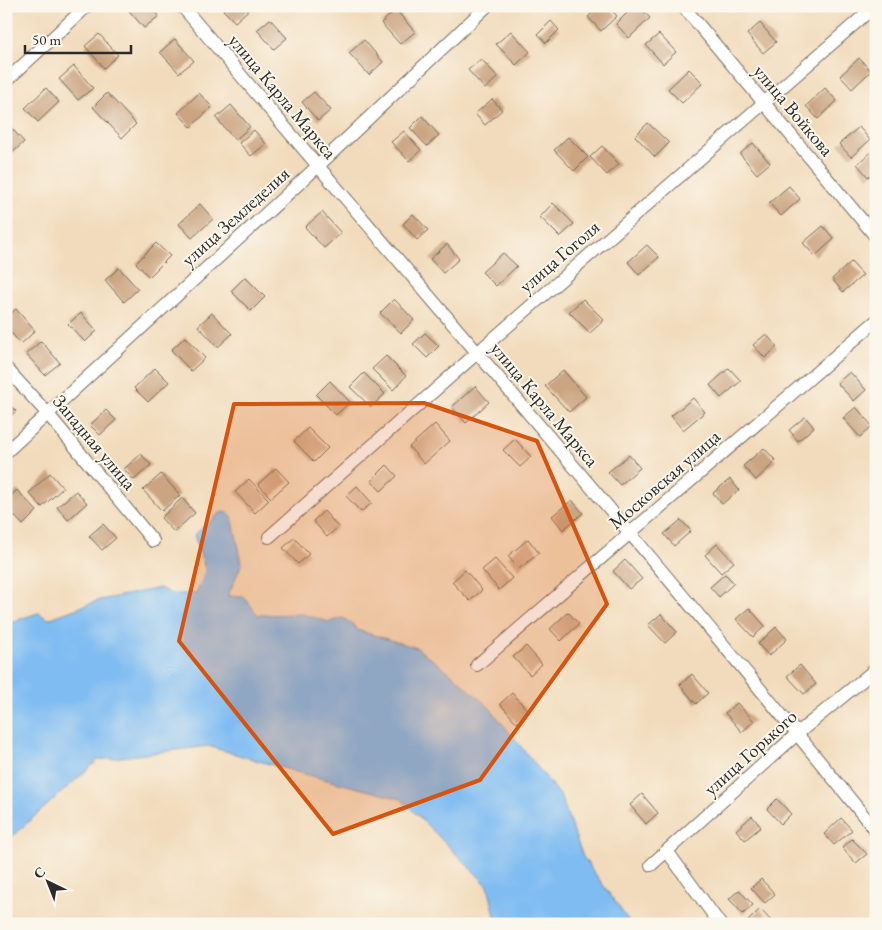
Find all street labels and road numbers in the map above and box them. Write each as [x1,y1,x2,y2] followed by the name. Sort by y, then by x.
[223,28,343,164] street label: улица Карла Маркса
[748,59,840,162] street label: улица Войкова
[176,161,295,272] street label: улица Земледелия
[514,214,605,298] street label: улица Гоголя
[485,336,605,472] street label: улица Карла Маркса
[47,389,142,496] street label: Западная улица
[603,424,726,535] street label: Московская улица
[698,704,802,801] street label: улица Горького

